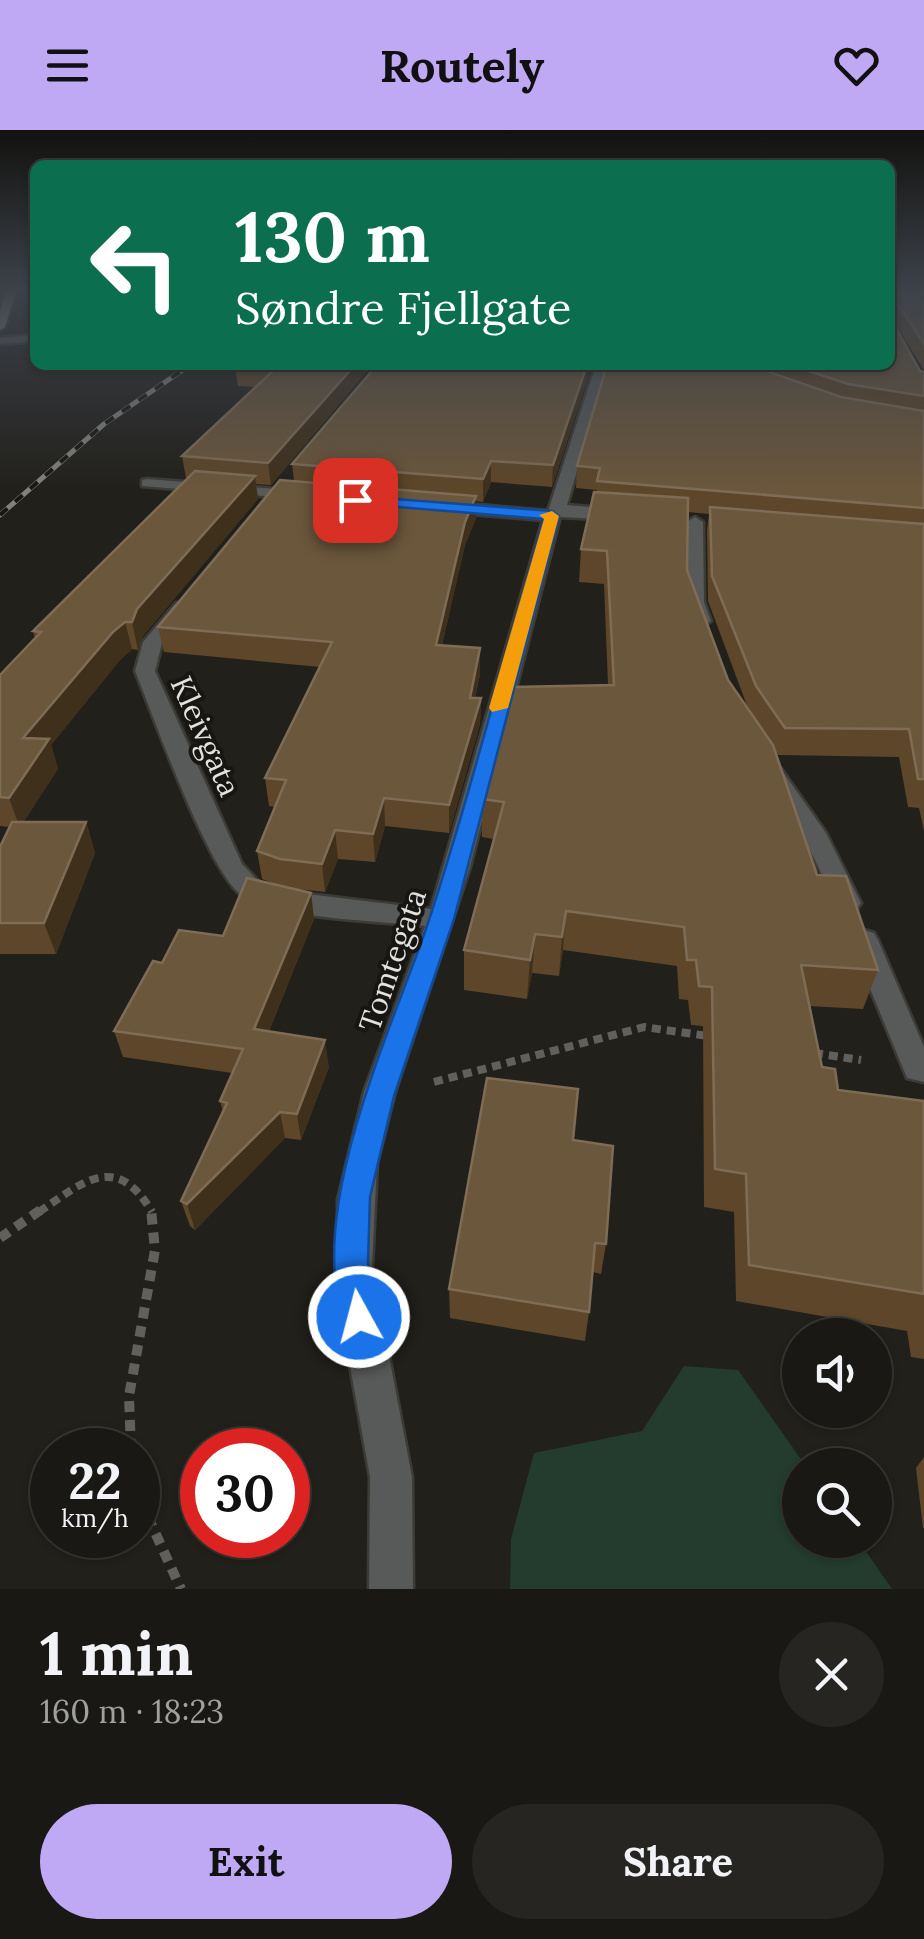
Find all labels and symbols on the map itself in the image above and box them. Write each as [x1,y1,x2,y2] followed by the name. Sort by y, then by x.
[313,458,398,543] pin
[162,670,249,802] street label: Kleivgata
[350,884,435,1037] street label: Tomtegata
[307,1265,411,1369] position arrow
[180,1428,310,1558] speed limit sign: 30

